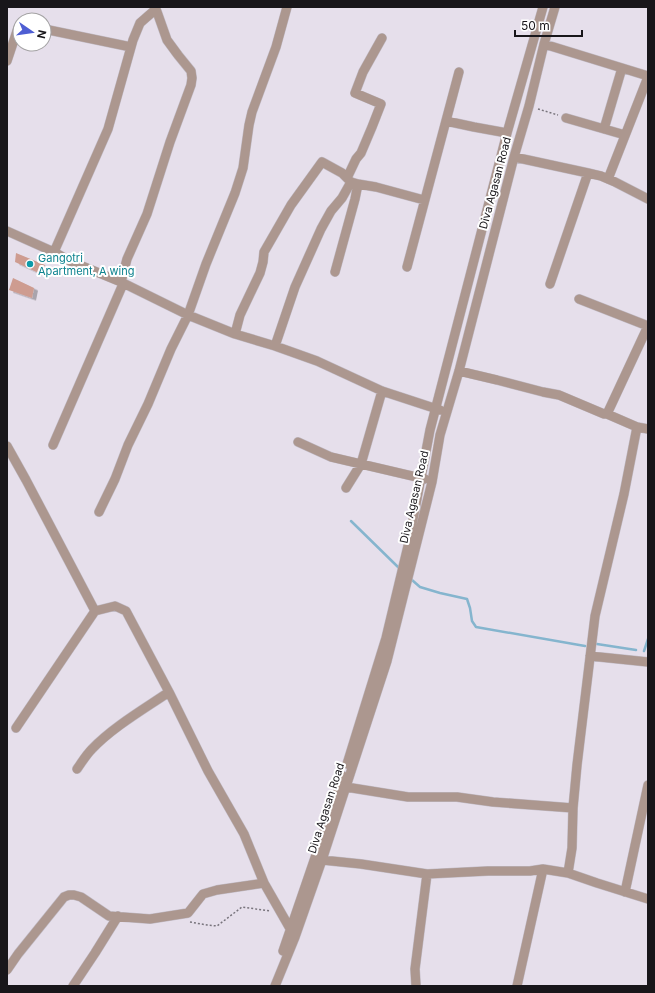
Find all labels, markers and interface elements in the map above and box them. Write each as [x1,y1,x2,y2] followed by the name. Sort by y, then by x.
[12,12,52,52] north arrow
[515,12,582,38] scale bar
[521,18,550,33] text: 50 m
[34,29,50,40] text: N
[476,135,514,231] street label: Diva Agasan Road
[38,251,135,278] place label: Gangotri Apartment, A wing
[25,259,35,269] marker: Gangotri Apartment, A wing
[397,449,431,545] street label: Diva Agasan Road
[305,761,347,855] street label: Diva Agasan Road

